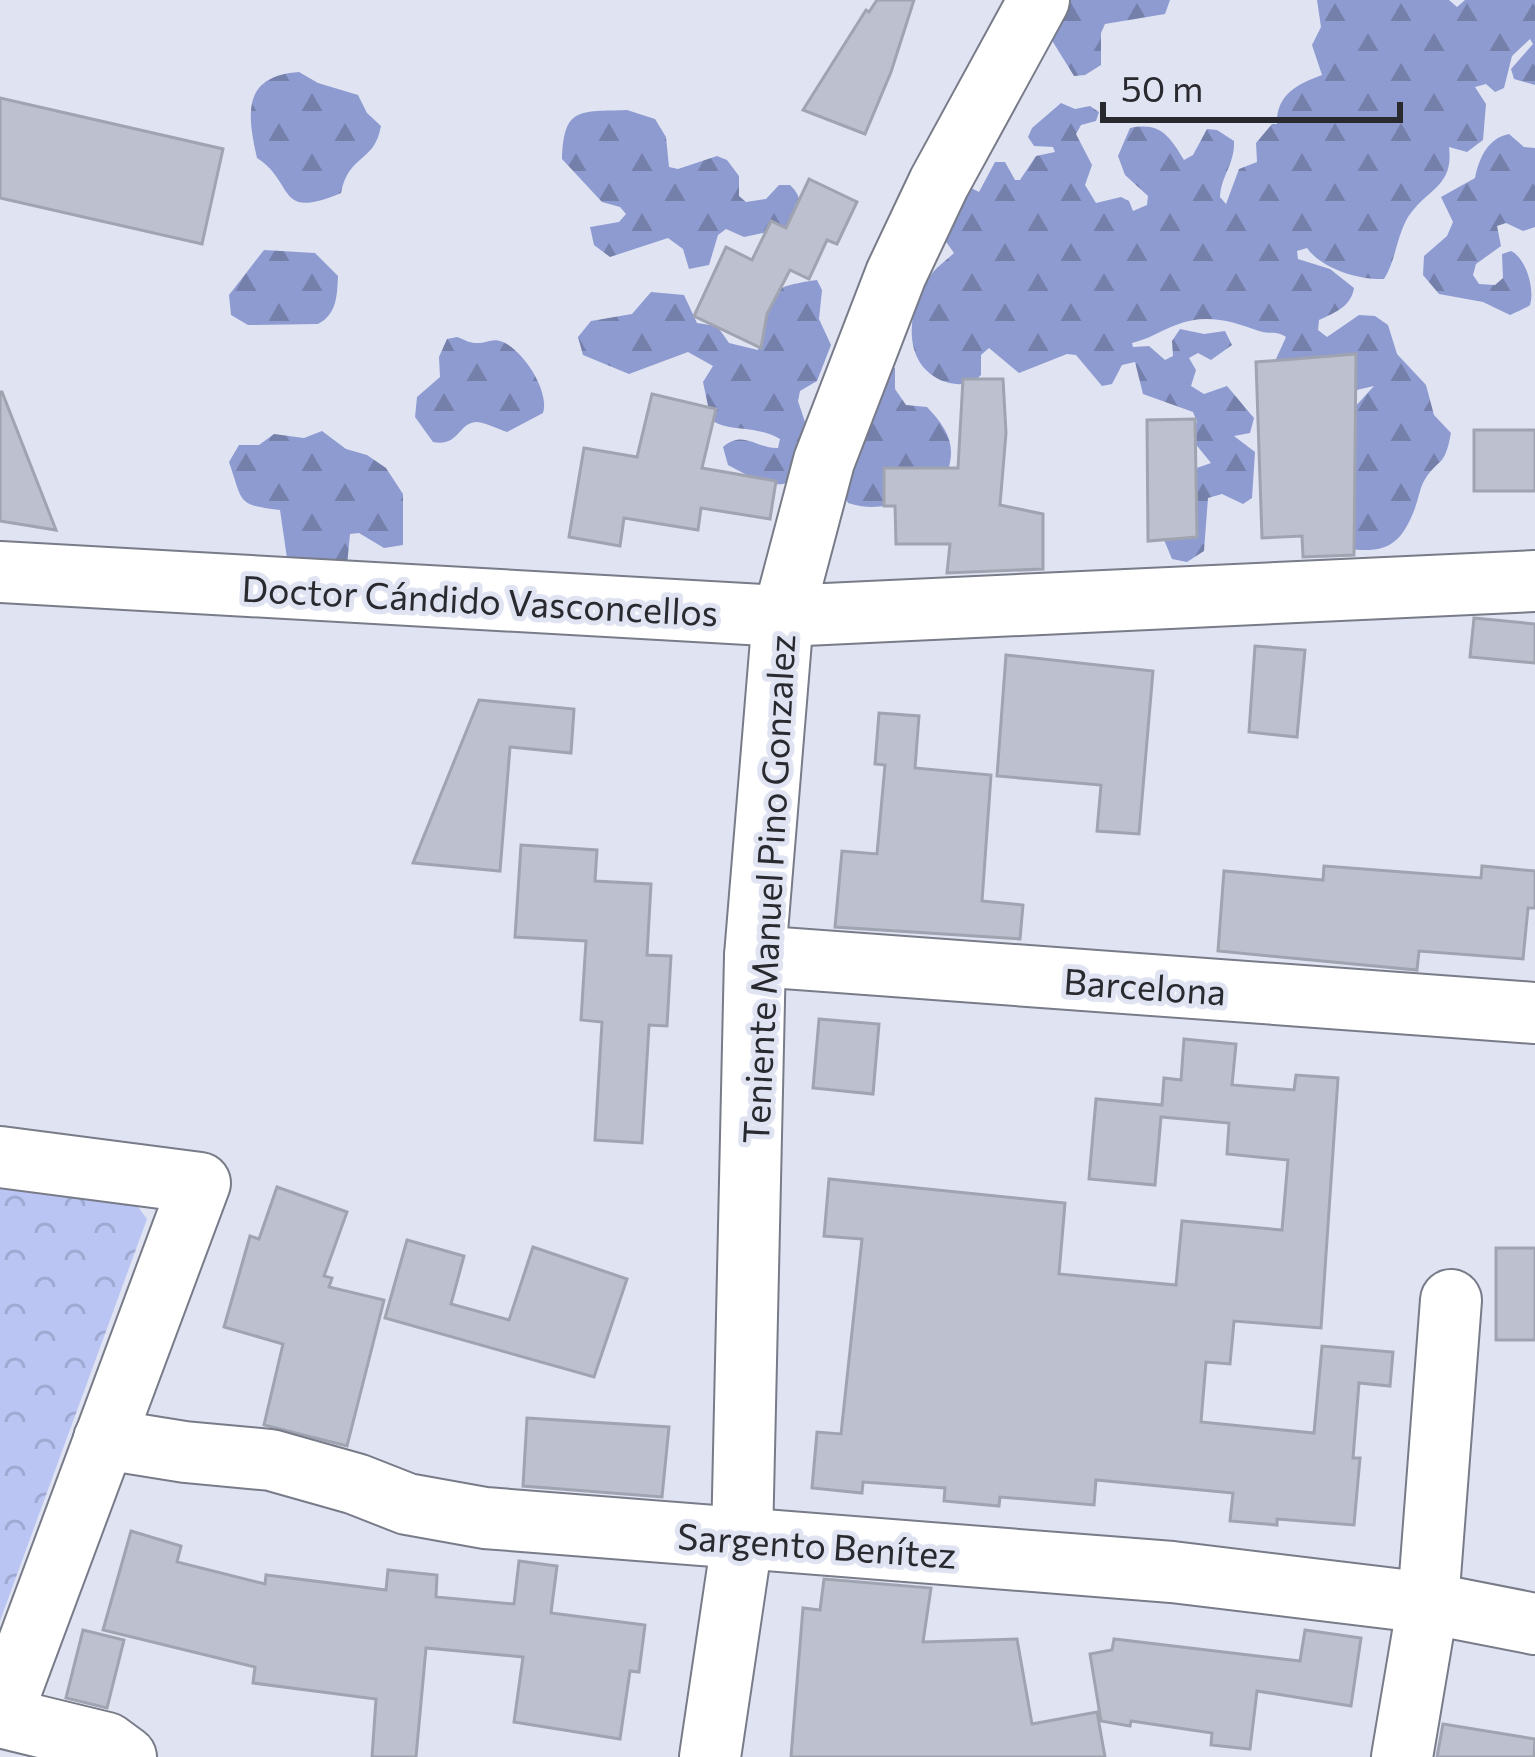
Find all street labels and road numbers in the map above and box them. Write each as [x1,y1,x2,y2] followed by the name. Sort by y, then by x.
[241,565,719,633] street label: Doctor Cándido Vasconcellos
[732,633,802,1145] street label: Teniente Manuel Pino Gonzalez
[1062,957,1228,1013] street label: Barcelona
[676,1512,958,1576] street label: Sargento Benítez

